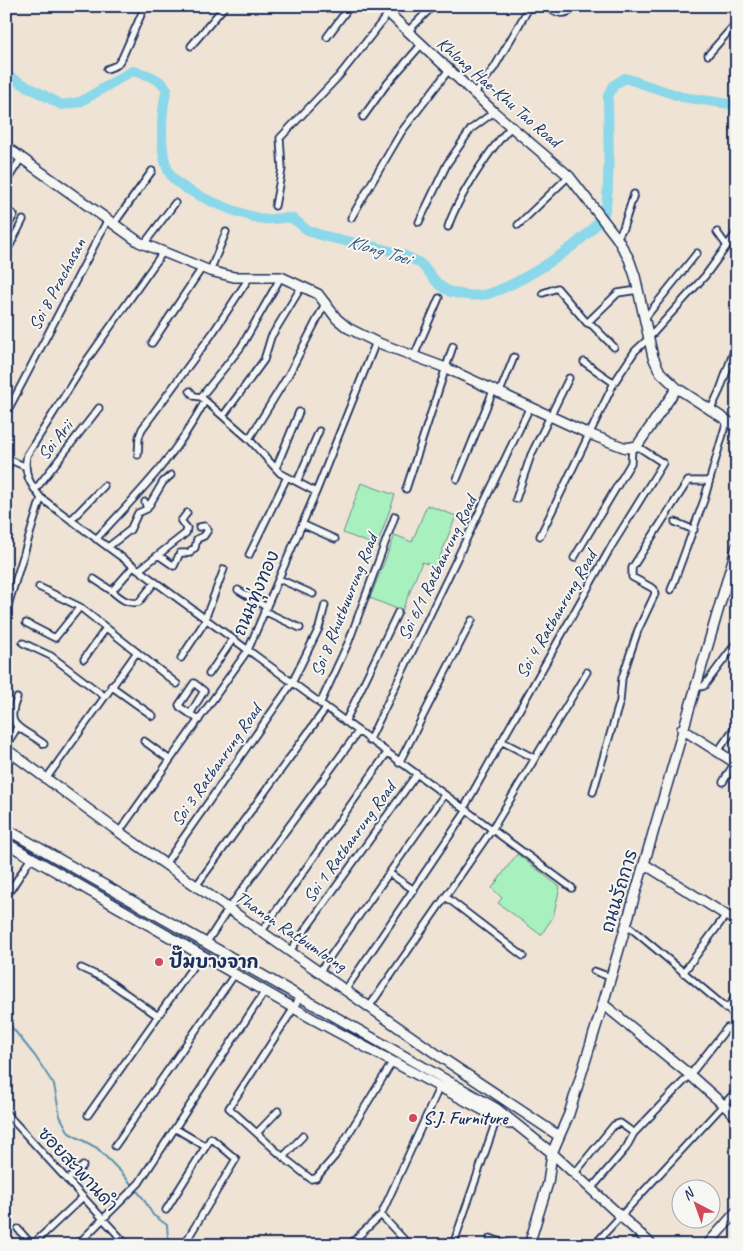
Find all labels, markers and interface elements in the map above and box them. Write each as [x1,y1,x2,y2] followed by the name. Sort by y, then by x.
[433,32,568,154] street label: Khlong Hae-Khu Tao Road
[345,229,417,272] water label: Klong Toei
[24,233,91,334] street label: Soi 8 Prachasan
[33,414,79,464] street label: Soi Arii
[393,490,483,644] street label: Soi 6/1 Ratbanrung Road
[305,528,384,679] street label: Soi 8 Rhutbuwrung Road
[511,544,603,682] street label: Soi 4 Ratbanrung Road
[227,547,287,640] street label: ถนนทุ่งทอง
[166,697,268,830] street label: Soi 3 Ratbanrung Road
[298,775,402,907] street label: Soi 1 Ratbanrung Road
[596,847,642,935] street label: ถนนรัถการ
[231,886,352,977] street label: Thanon Ratbumloong
[169,945,259,973] place label: ปั๊มบางจาก
[153,956,165,968] marker: ปั๊มบางจาก
[423,1107,509,1129] place label: S.J. Furniture
[407,1112,419,1124] marker: S.J. Furniture
[33,1122,123,1216] street label: ซอยสะพานดำ
[670,1178,720,1228] north arrow
[679,1184,698,1204] text: N

